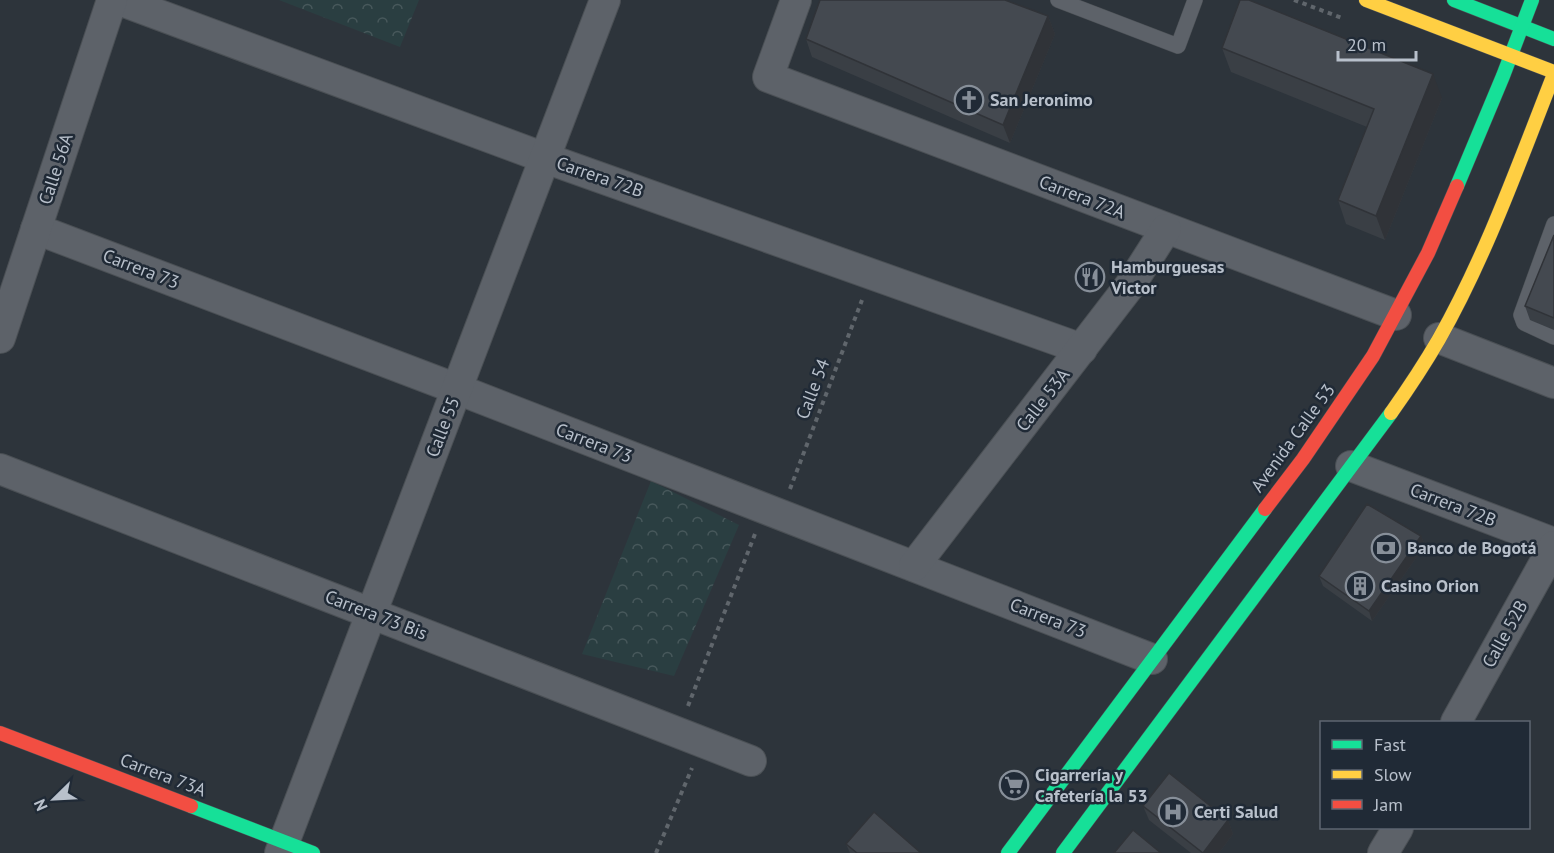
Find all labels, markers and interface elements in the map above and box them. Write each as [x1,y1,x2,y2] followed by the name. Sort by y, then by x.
[1338,24,1416,62] scale bar
[1347,33,1386,56] text: 20 m
[953,84,985,116] church icon: San Jeronimo
[990,88,1093,111] place label: San Jeronimo
[33,130,78,207] street label: Calle 56A
[554,151,647,202] street label: Carrera 72B
[1036,170,1129,224] street label: Carrera 72A
[100,244,183,294] street label: Carrera 73
[1110,255,1225,299] place label: Hamburguesas Victor
[1074,261,1106,293] restaurant icon: Hamburguesas Victor
[791,355,835,422] street label: Calle 54
[1011,363,1075,436] street label: Calle 53A
[1245,379,1340,496] street label: Avenida Calle 53
[421,393,465,460] street label: Calle 55
[553,418,636,468] street label: Carrera 73
[1407,478,1499,531] street label: Carrera 72B
[1370,532,1402,564] bank icon: Banco de Bogotá
[1407,536,1536,559] place label: Banco de Bogotá
[1344,570,1376,602] building icon: Casino Orion
[1381,574,1479,597] place label: Casino Orion
[322,585,430,645] street label: Carrera 73 Bis
[1007,593,1090,643] street label: Carrera 73
[1477,596,1532,671] street label: Calle 52B
[1320,721,1530,829] legend
[1374,733,1406,756] text: Fast
[117,748,210,802] street label: Carrera 73A
[1035,763,1148,807] place label: Cigarrería y Cafetería la 53
[1374,763,1412,786] text: Slow
[24,769,84,829] north arrow
[998,769,1030,801] supermarket icon: Cigarrería y Cafetería la 53
[1373,793,1403,816] text: Jam
[29,796,52,814] text: N
[1157,796,1189,828] hospital icon: Certi Salud
[1194,800,1278,823] place label: Certi Salud

